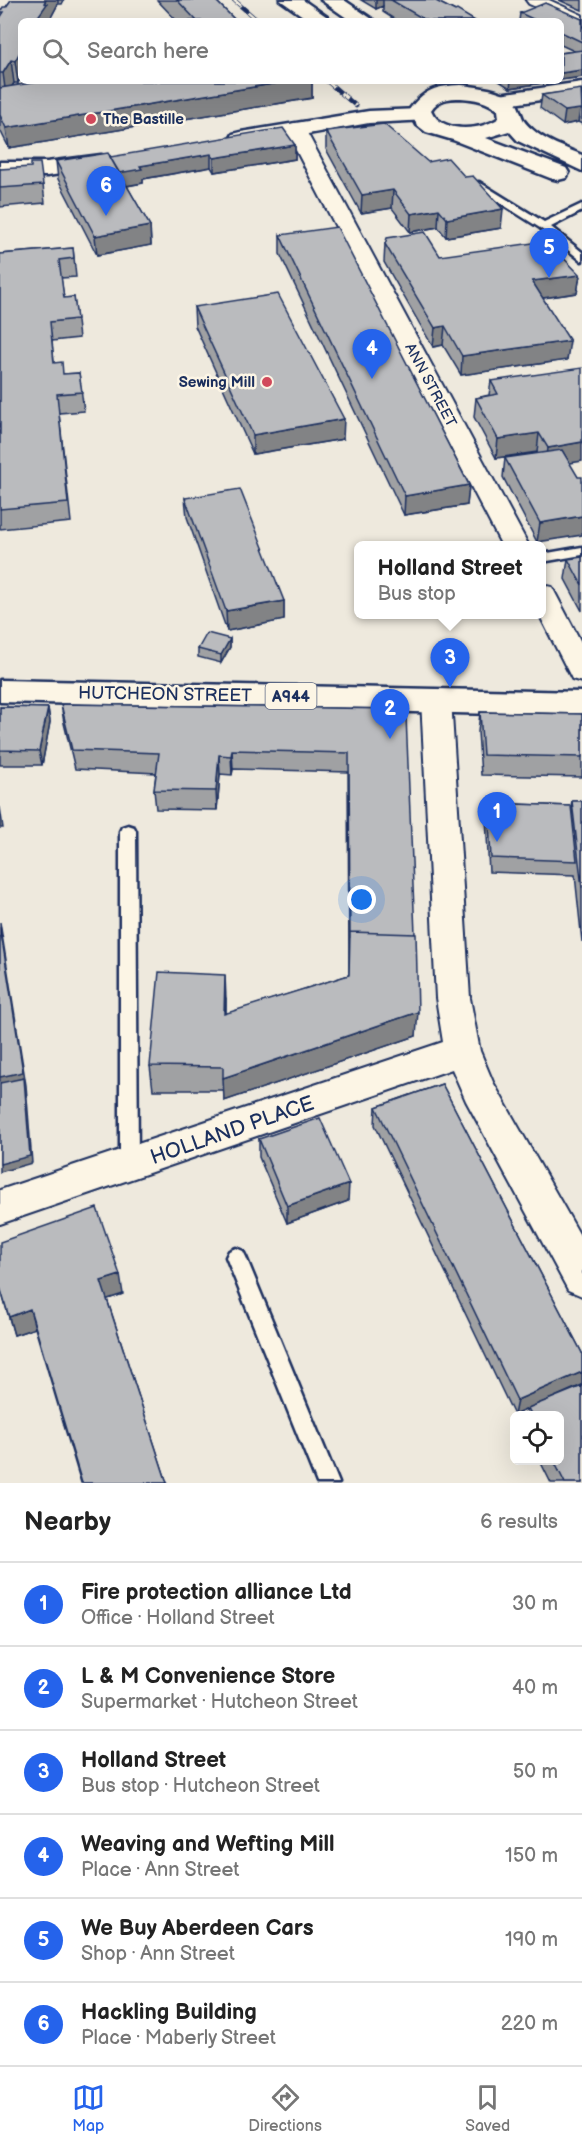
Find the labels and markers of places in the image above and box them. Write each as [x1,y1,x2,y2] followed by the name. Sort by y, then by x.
[103,110,184,129] place label: The Bastille
[84,112,98,126] marker: The Bastille
[86,166,126,216] pin: 6
[530,228,568,278] pin: 5
[352,330,392,379] pin: 4
[179,373,255,392] place label: Sewing Mill
[260,375,274,389] marker: Sewing Mill
[430,638,470,688] pin: 3
[370,690,410,739] pin: 2
[478,792,516,842] pin: 1

